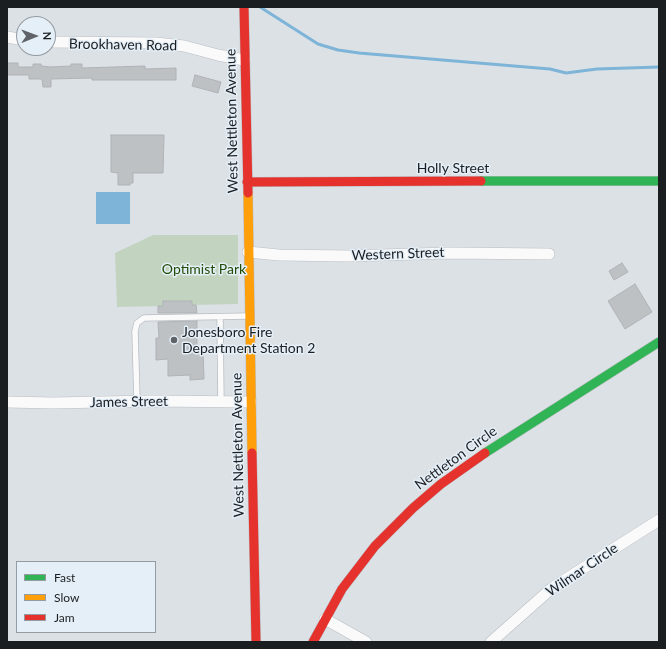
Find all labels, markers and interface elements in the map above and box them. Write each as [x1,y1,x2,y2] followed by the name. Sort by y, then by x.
[16,16,56,56] north arrow
[41,31,54,40] text: N
[69,36,177,54] street label: Brookhaven Road
[222,49,242,193] street label: West Nettleton Avenue
[417,160,489,176] street label: Holly Street
[351,244,445,264] street label: Western Street
[162,261,246,277] park label: Optimist Park
[182,324,315,356] place label: Jonesboro Fire Department Station 2
[169,335,179,345] marker: Jonesboro Fire Department Station 2
[228,373,248,517] street label: West Nettleton Avenue
[90,393,168,411] street label: James Street
[412,423,500,493] street label: Nettleton Circle
[543,540,621,600] street label: Wilmar Circle
[16,561,156,633] legend
[54,570,75,585] text: Fast
[54,590,79,605] text: Slow
[54,610,75,625] text: Jam

